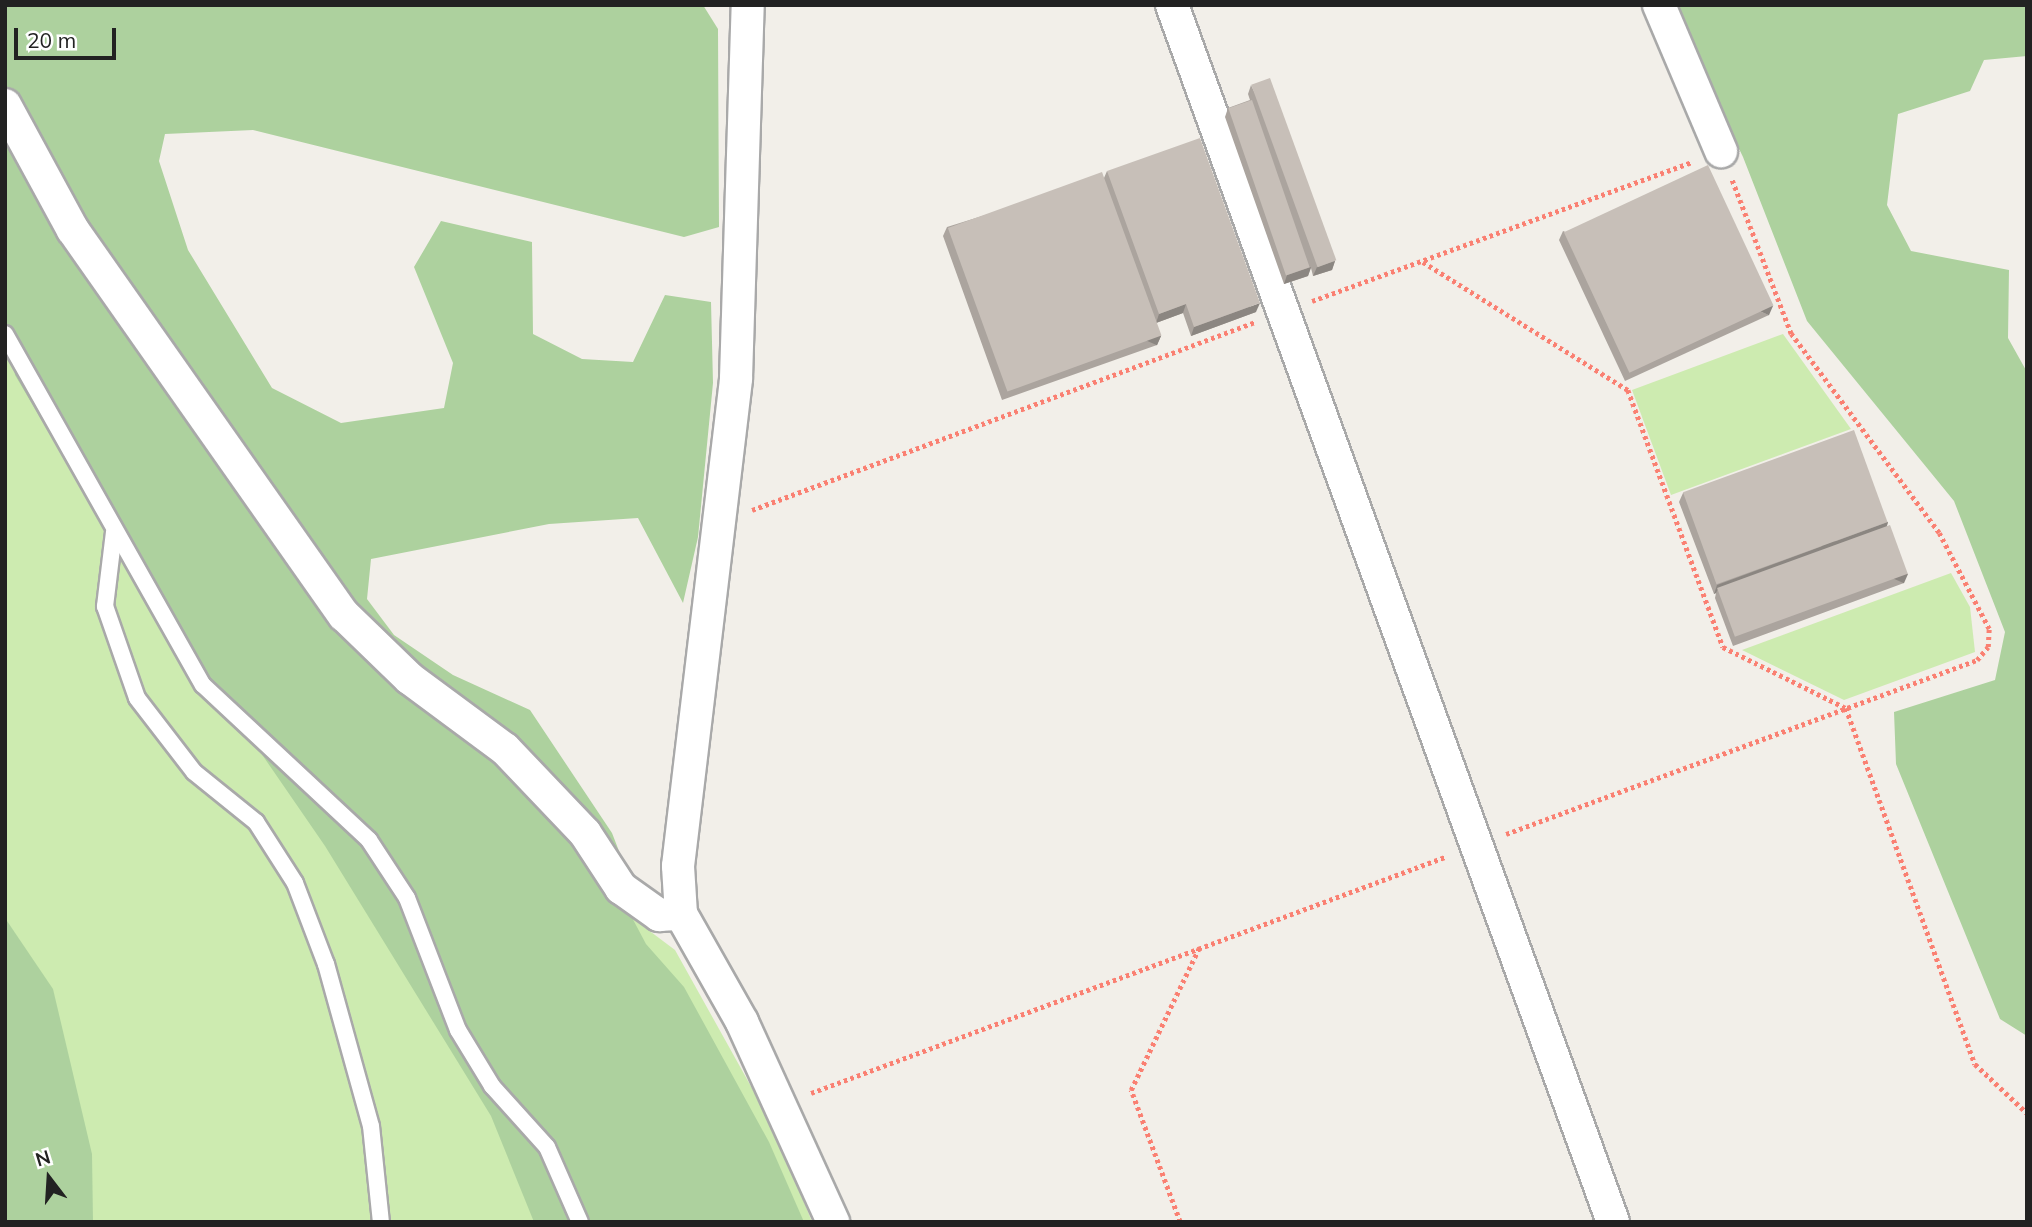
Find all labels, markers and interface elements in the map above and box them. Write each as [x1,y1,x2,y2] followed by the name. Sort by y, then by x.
[18,14,119,58] scale bar
[27,27,76,53] text: 20 m
[14,1143,84,1213] north arrow
[32,1144,53,1171] text: N

